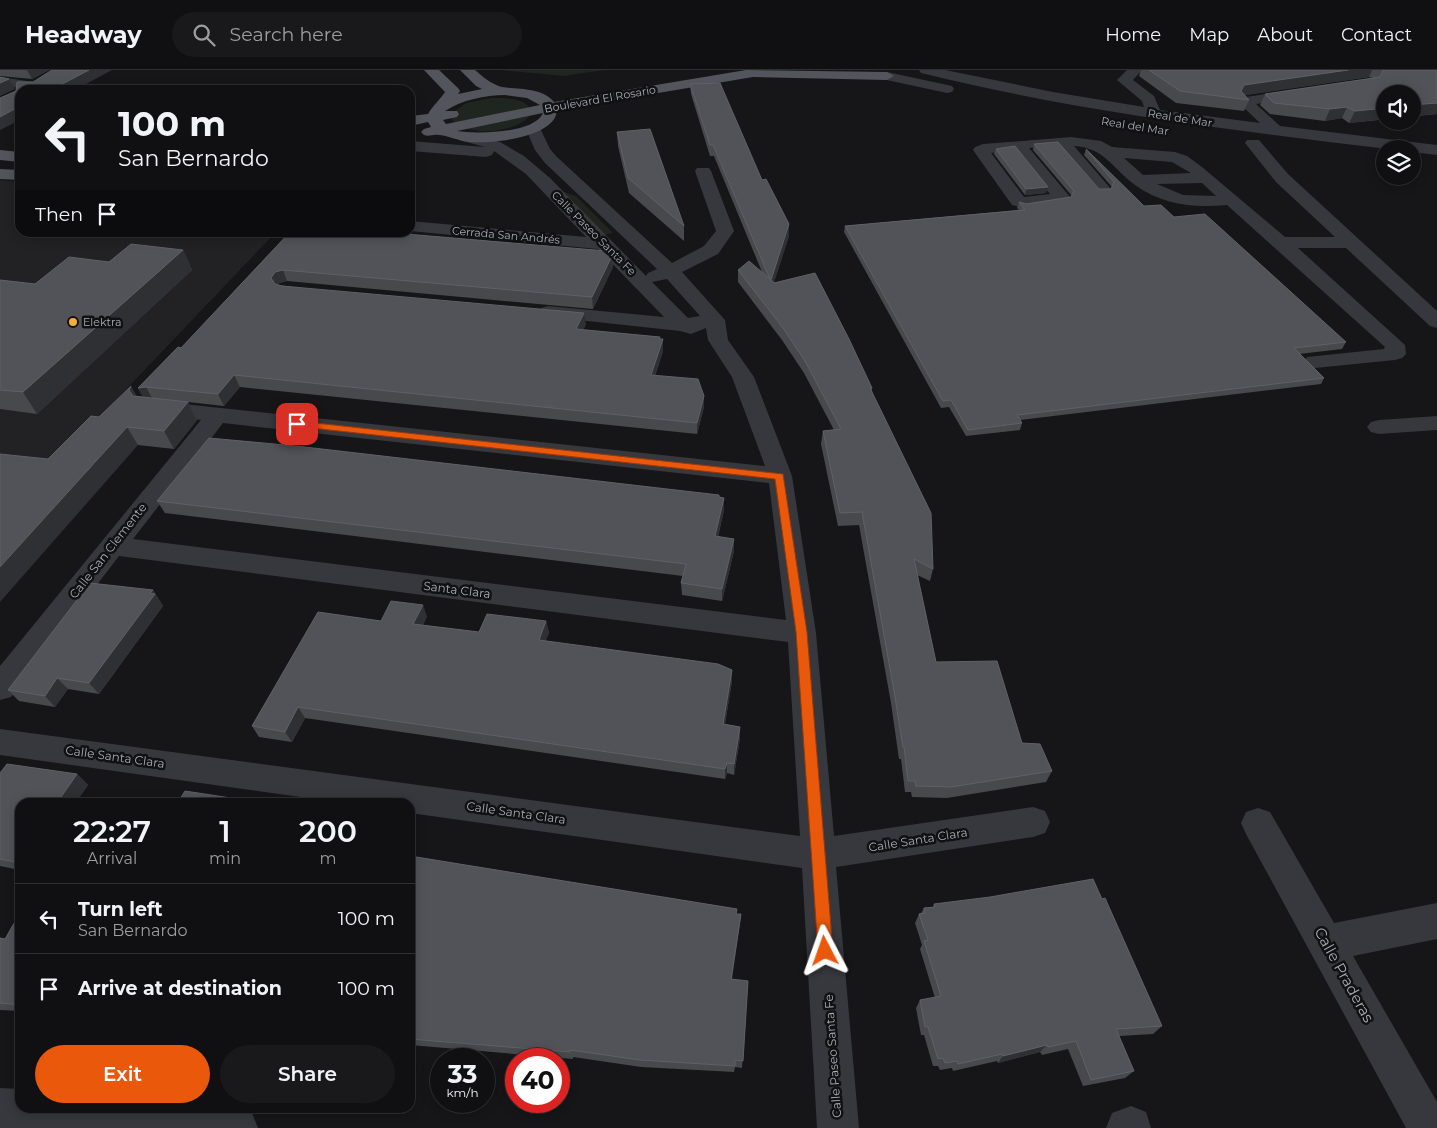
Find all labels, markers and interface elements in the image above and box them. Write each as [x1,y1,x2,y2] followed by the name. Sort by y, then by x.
[172,12,522,57] search box
[25,20,142,49] text: Headway
[190,21,218,49] icon: search
[230,23,343,46] text: Search here
[1105,24,1161,46] text: Home
[1189,24,1229,46] text: Map
[1257,24,1313,46] text: About
[1341,24,1412,46] text: Contact
[543,82,657,116] street label: Boulevard El Rosario
[1376,85,1421,185] map controls
[1376,85,1421,130] button: sound
[118,102,226,145] text: 100 m
[35,105,100,170] icon: left
[1147,106,1213,130] street label: Real de Mar
[1100,114,1170,138] street label: Real del Mar
[1376,140,1421,185] button: layers
[118,145,269,172] text: San Bernardo
[549,188,639,278] street label: Calle Paseo Santa Fe
[93,200,121,228] icon: arrive
[35,203,83,226] text: Then
[451,223,561,247] street label: Cerrada San Andrés
[83,315,121,329] place label: Elektra
[67,316,79,328] marker: Elektra
[276,403,318,445] pin
[283,410,311,438] icon: arrive
[66,500,150,601] street label: Calle San Clemente
[423,578,492,601] street label: Santa Clara
[65,742,166,771] street label: Calle Santa Clara
[466,798,567,827] street label: Calle Santa Clara
[73,813,151,850] text: 22:27
[219,813,231,850] text: 1
[299,813,357,850] text: 200
[867,824,968,855] street label: Calle Santa Clara
[87,849,137,868] text: Arrival
[209,849,241,868] text: min
[320,849,337,868] text: m
[78,898,163,921] text: Turn left
[35,905,63,933] icon: left
[338,907,395,930] text: 100 m
[78,921,188,940] text: San Bernardo
[798,924,850,976] position arrow
[1310,924,1378,1026] street label: Calle Praderas
[35,975,63,1003] icon: arrive
[78,977,282,1000] text: Arrive at destination
[338,977,395,1000] text: 100 m
[821,994,844,1118] street label: Calle Paseo Santa Fe
[35,1045,210,1103] button: Exit
[220,1045,395,1103] button: Share
[505,1048,570,1113] speed limit sign: 40
[448,1059,477,1089] text: 33
[446,1085,479,1100] text: km/h

